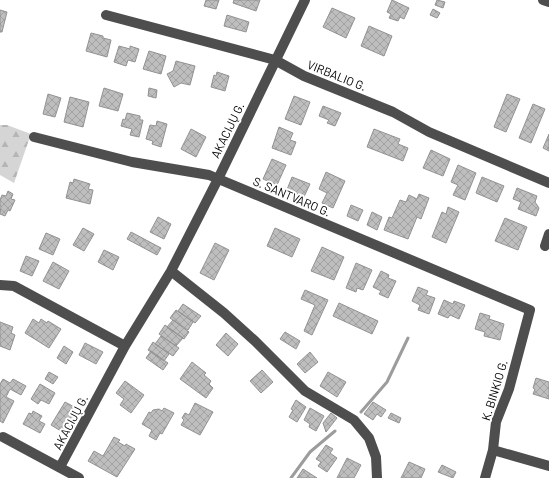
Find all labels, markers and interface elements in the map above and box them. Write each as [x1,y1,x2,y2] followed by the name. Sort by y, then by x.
[305,57,369,93] street label: VIRBALIO G.
[208,100,246,160] street label: AKACIJŲ G.
[251,173,333,219] street label: S. SANTVARO G.
[478,358,510,422] street label: K. BINKIO G.
[50,392,90,452] street label: AKACIJŲ G.

